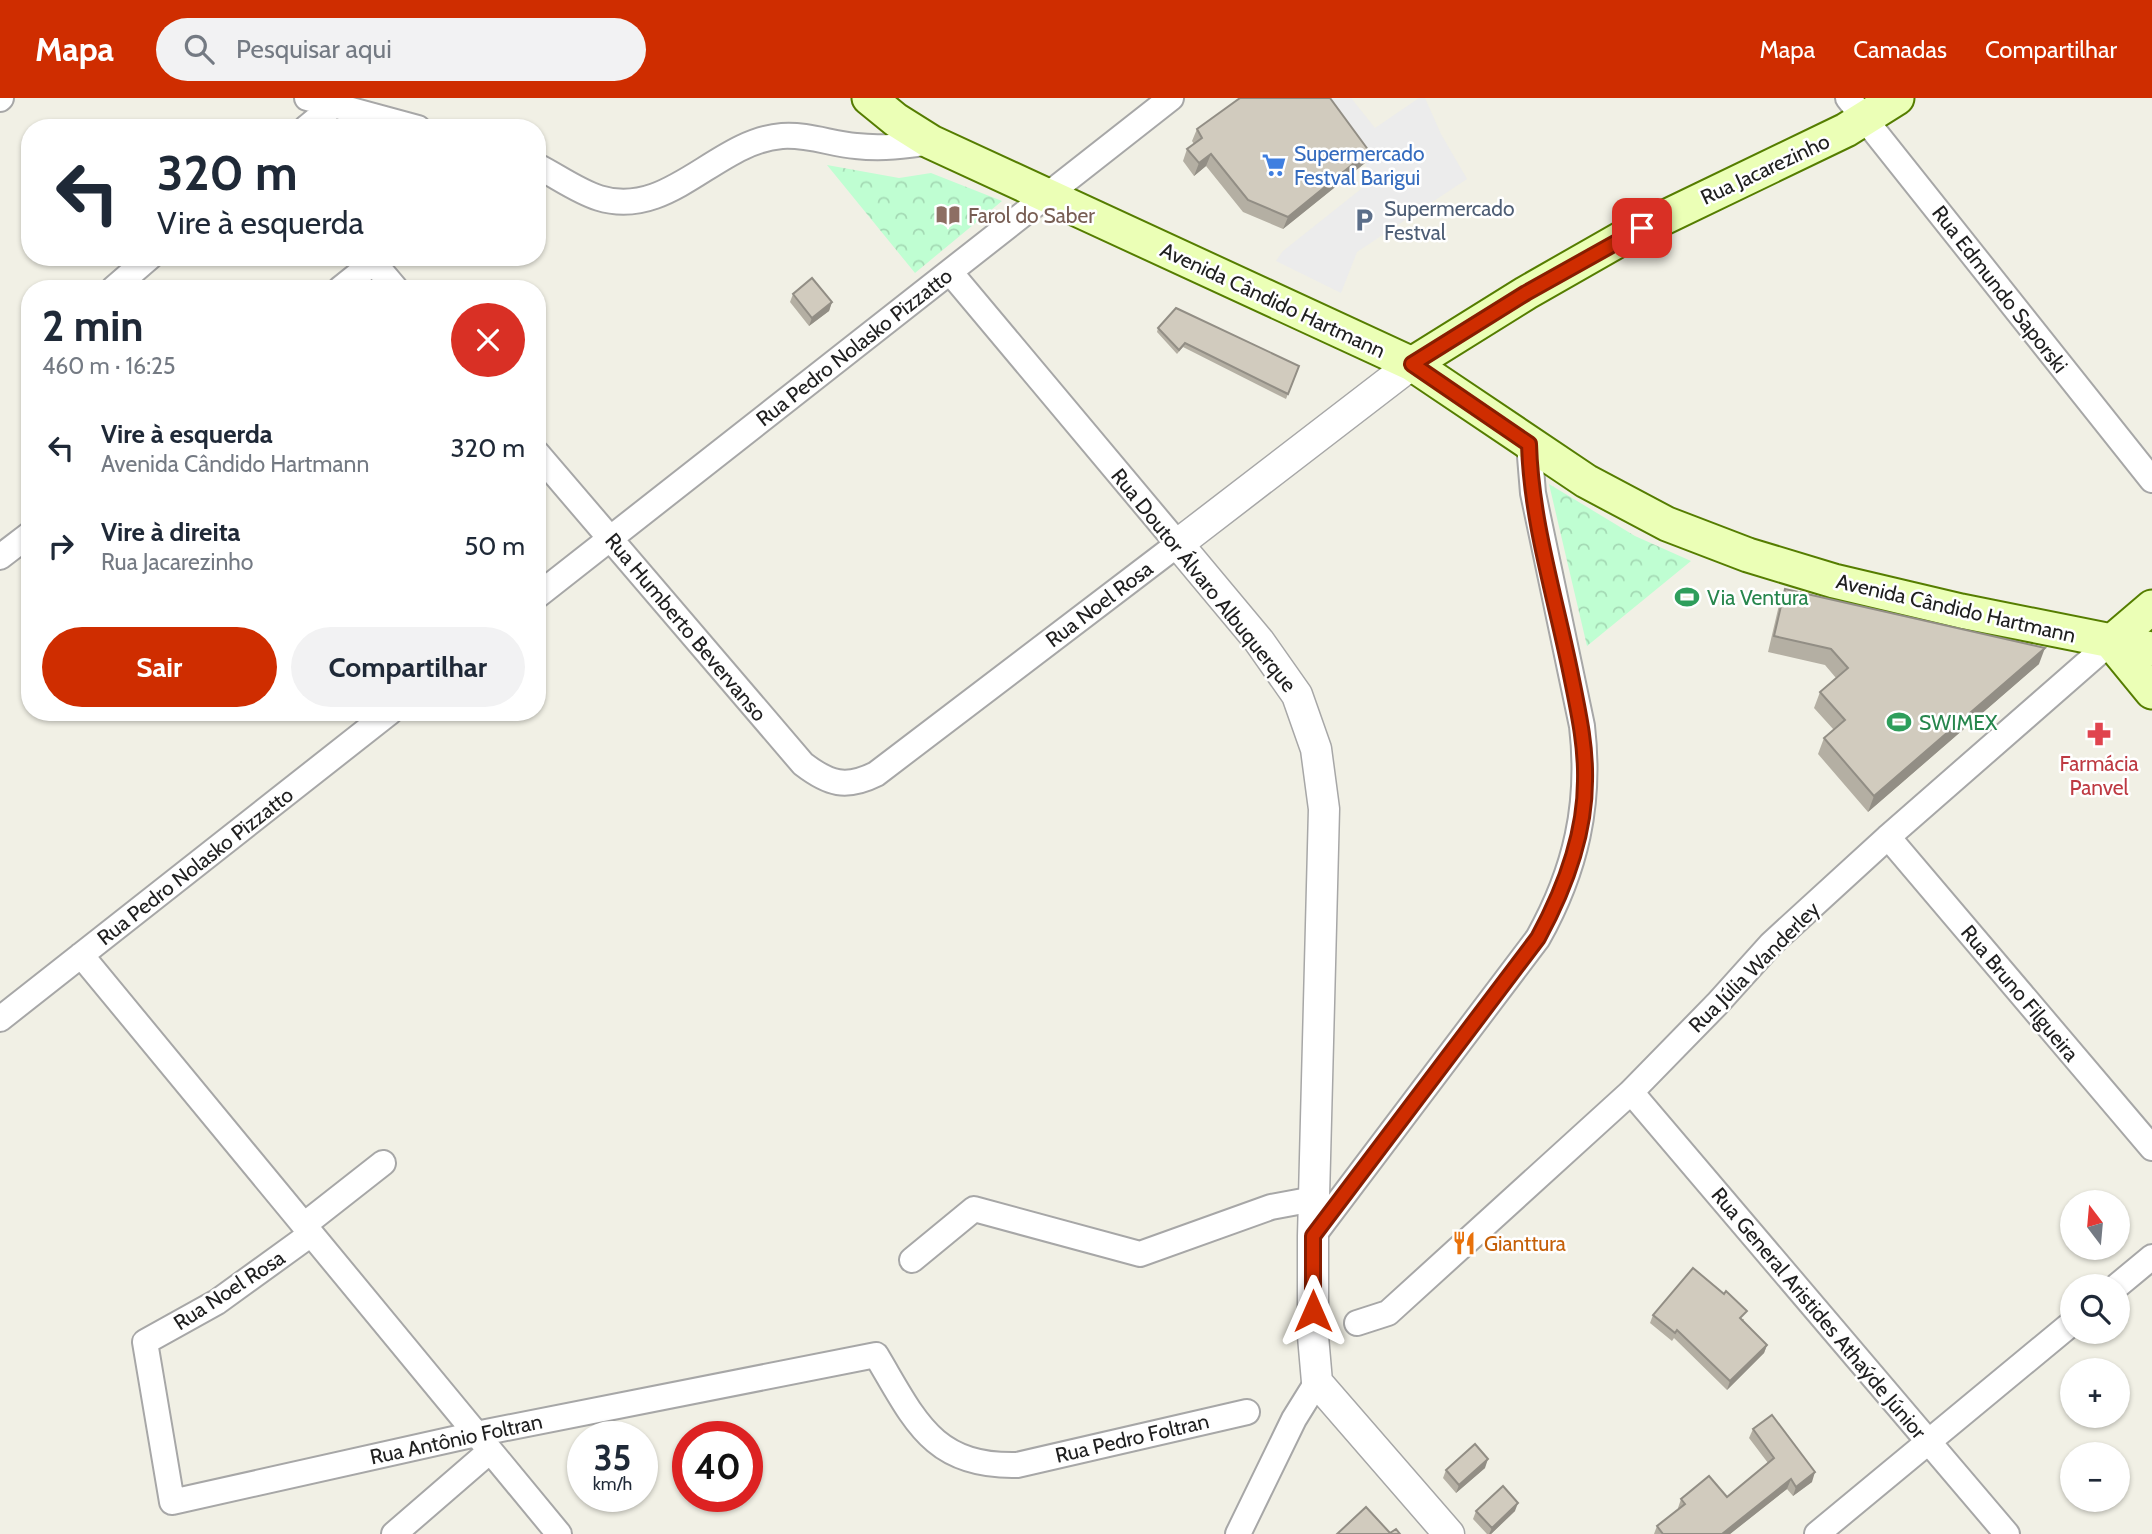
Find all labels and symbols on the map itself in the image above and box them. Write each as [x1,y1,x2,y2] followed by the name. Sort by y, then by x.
[1697,128,1833,210] street label: Rua Jacarezinho
[1294,141,1425,190] place label: Supermercado Festval Barigui
[1260,151,1288,179] supermarket icon: Supermercado Festval Barigui
[1384,196,1515,245] place label: Supermercado Festval
[1612,198,1672,258] pin
[934,201,962,229] library icon: Farol do Saber
[1927,201,2073,377] street label: Rua Edmundo Saporski
[968,203,1095,228] place label: Farol do Saber
[1350,206,1378,234] parking icon: Supermercado Festval
[1157,237,1389,363] street label: Avenida Cândido Hartmann
[751,263,957,431] street label: Rua Pedro Nolasko Pizzatto
[1106,463,1302,697] street label: Rua Doutor Álvaro Albuquerque
[600,528,772,726] street label: Rua Humberto Bevervanso
[1041,556,1157,652] street label: Rua Noel Rosa
[1834,568,2078,648] street label: Avenida Cândido Hartmann
[1673,583,1701,611] sports icon: Via Ventura
[1707,585,1809,610] place label: Via Ventura
[1885,708,1913,736] sports icon: SWIMEX
[1919,710,1998,735] place label: SWIMEX
[2085,720,2113,748] pharmacy icon: Farmácia Panvel
[2059,751,2139,800] place label: Farmácia Panvel
[92,782,298,950] street label: Rua Pedro Nolasko Pizzatto
[1683,896,1825,1038] street label: Rua Júlia Wanderley
[1956,920,2084,1066] street label: Rua Bruno Filgueira
[1706,1182,1932,1444] street label: Rua General Aristides Athaýde Júnior
[2060,1190,2130,1260] north arrow
[1450,1229,1478,1257] restaurant icon: Gianttura
[1484,1231,1566,1256] place label: Gianttura
[169,1245,289,1335] street label: Rua Noel Rosa
[1276,1274,1350,1348] position arrow
[1053,1408,1211,1468] street label: Rua Pedro Foltran
[368,1409,544,1469] street label: Rua Antônio Foltran
[672,1421,763,1512] speed limit sign: 40

